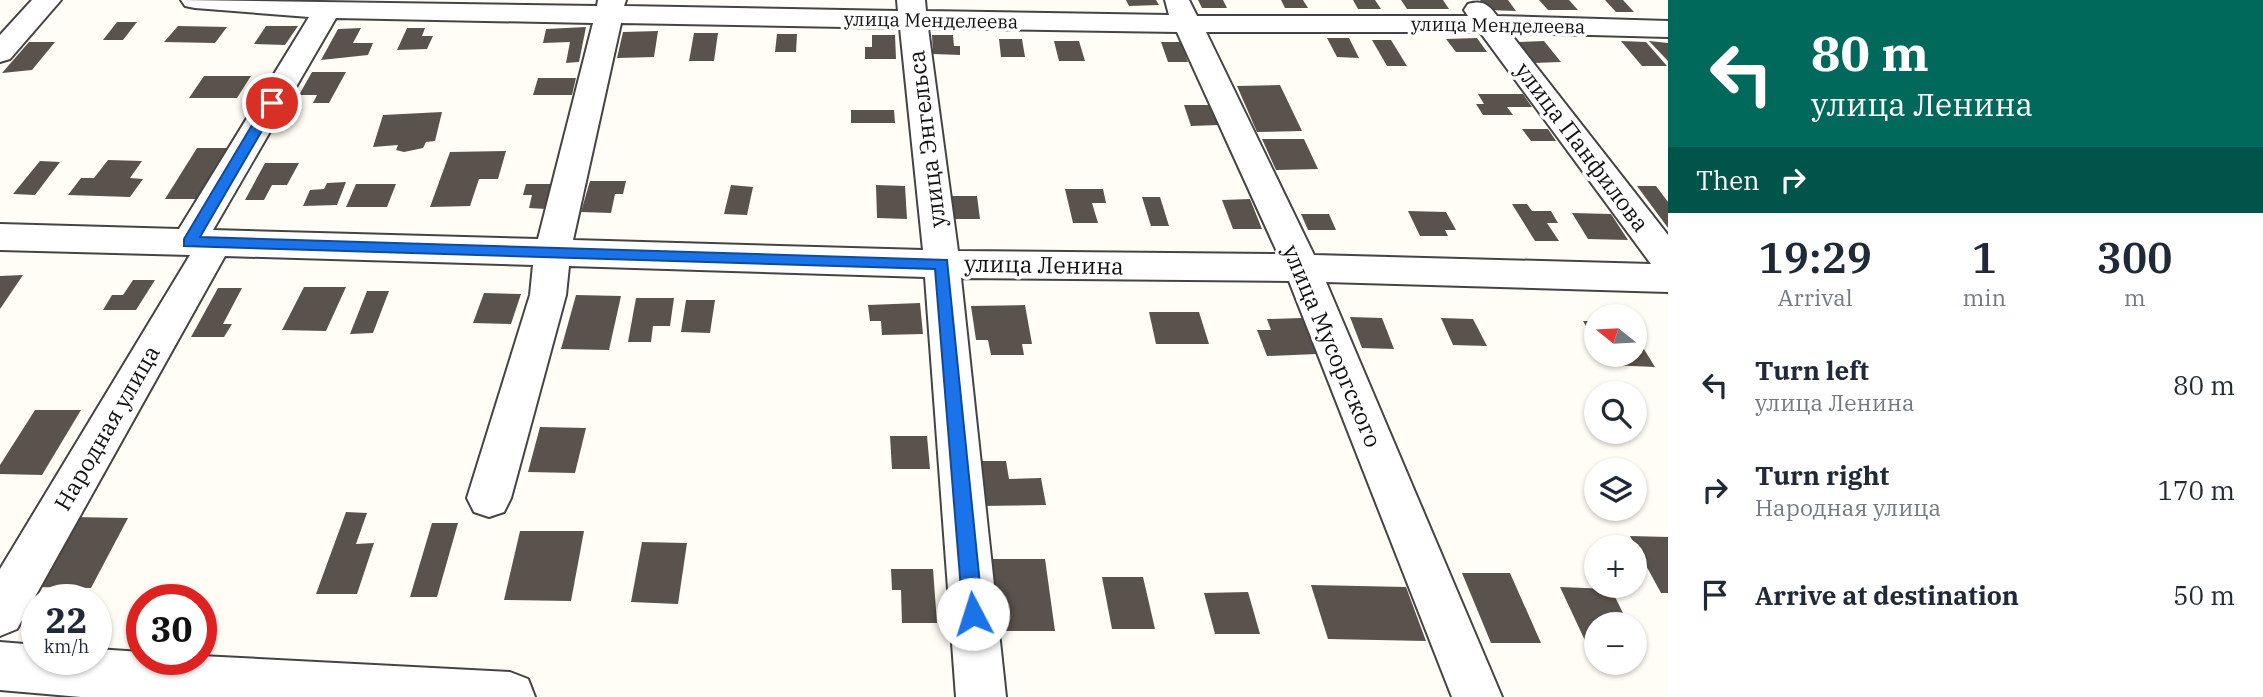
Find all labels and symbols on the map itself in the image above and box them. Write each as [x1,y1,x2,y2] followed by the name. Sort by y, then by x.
[844,6,1018,34] street label: улица Менделеева
[1411,11,1585,39] street label: улица Менделеева
[900,49,952,229] street label: улица Энгельса
[1509,56,1656,237] street label: улица Панфилова
[242,73,302,133] pin
[1277,240,1389,452] street label: улица Мусоргского
[964,248,1124,280] street label: улица Ленина
[1584,304,1647,368] north arrow
[47,339,166,516] street label: Народная улица
[936,577,1010,651] position arrow
[126,584,217,675] speed limit sign: 30

